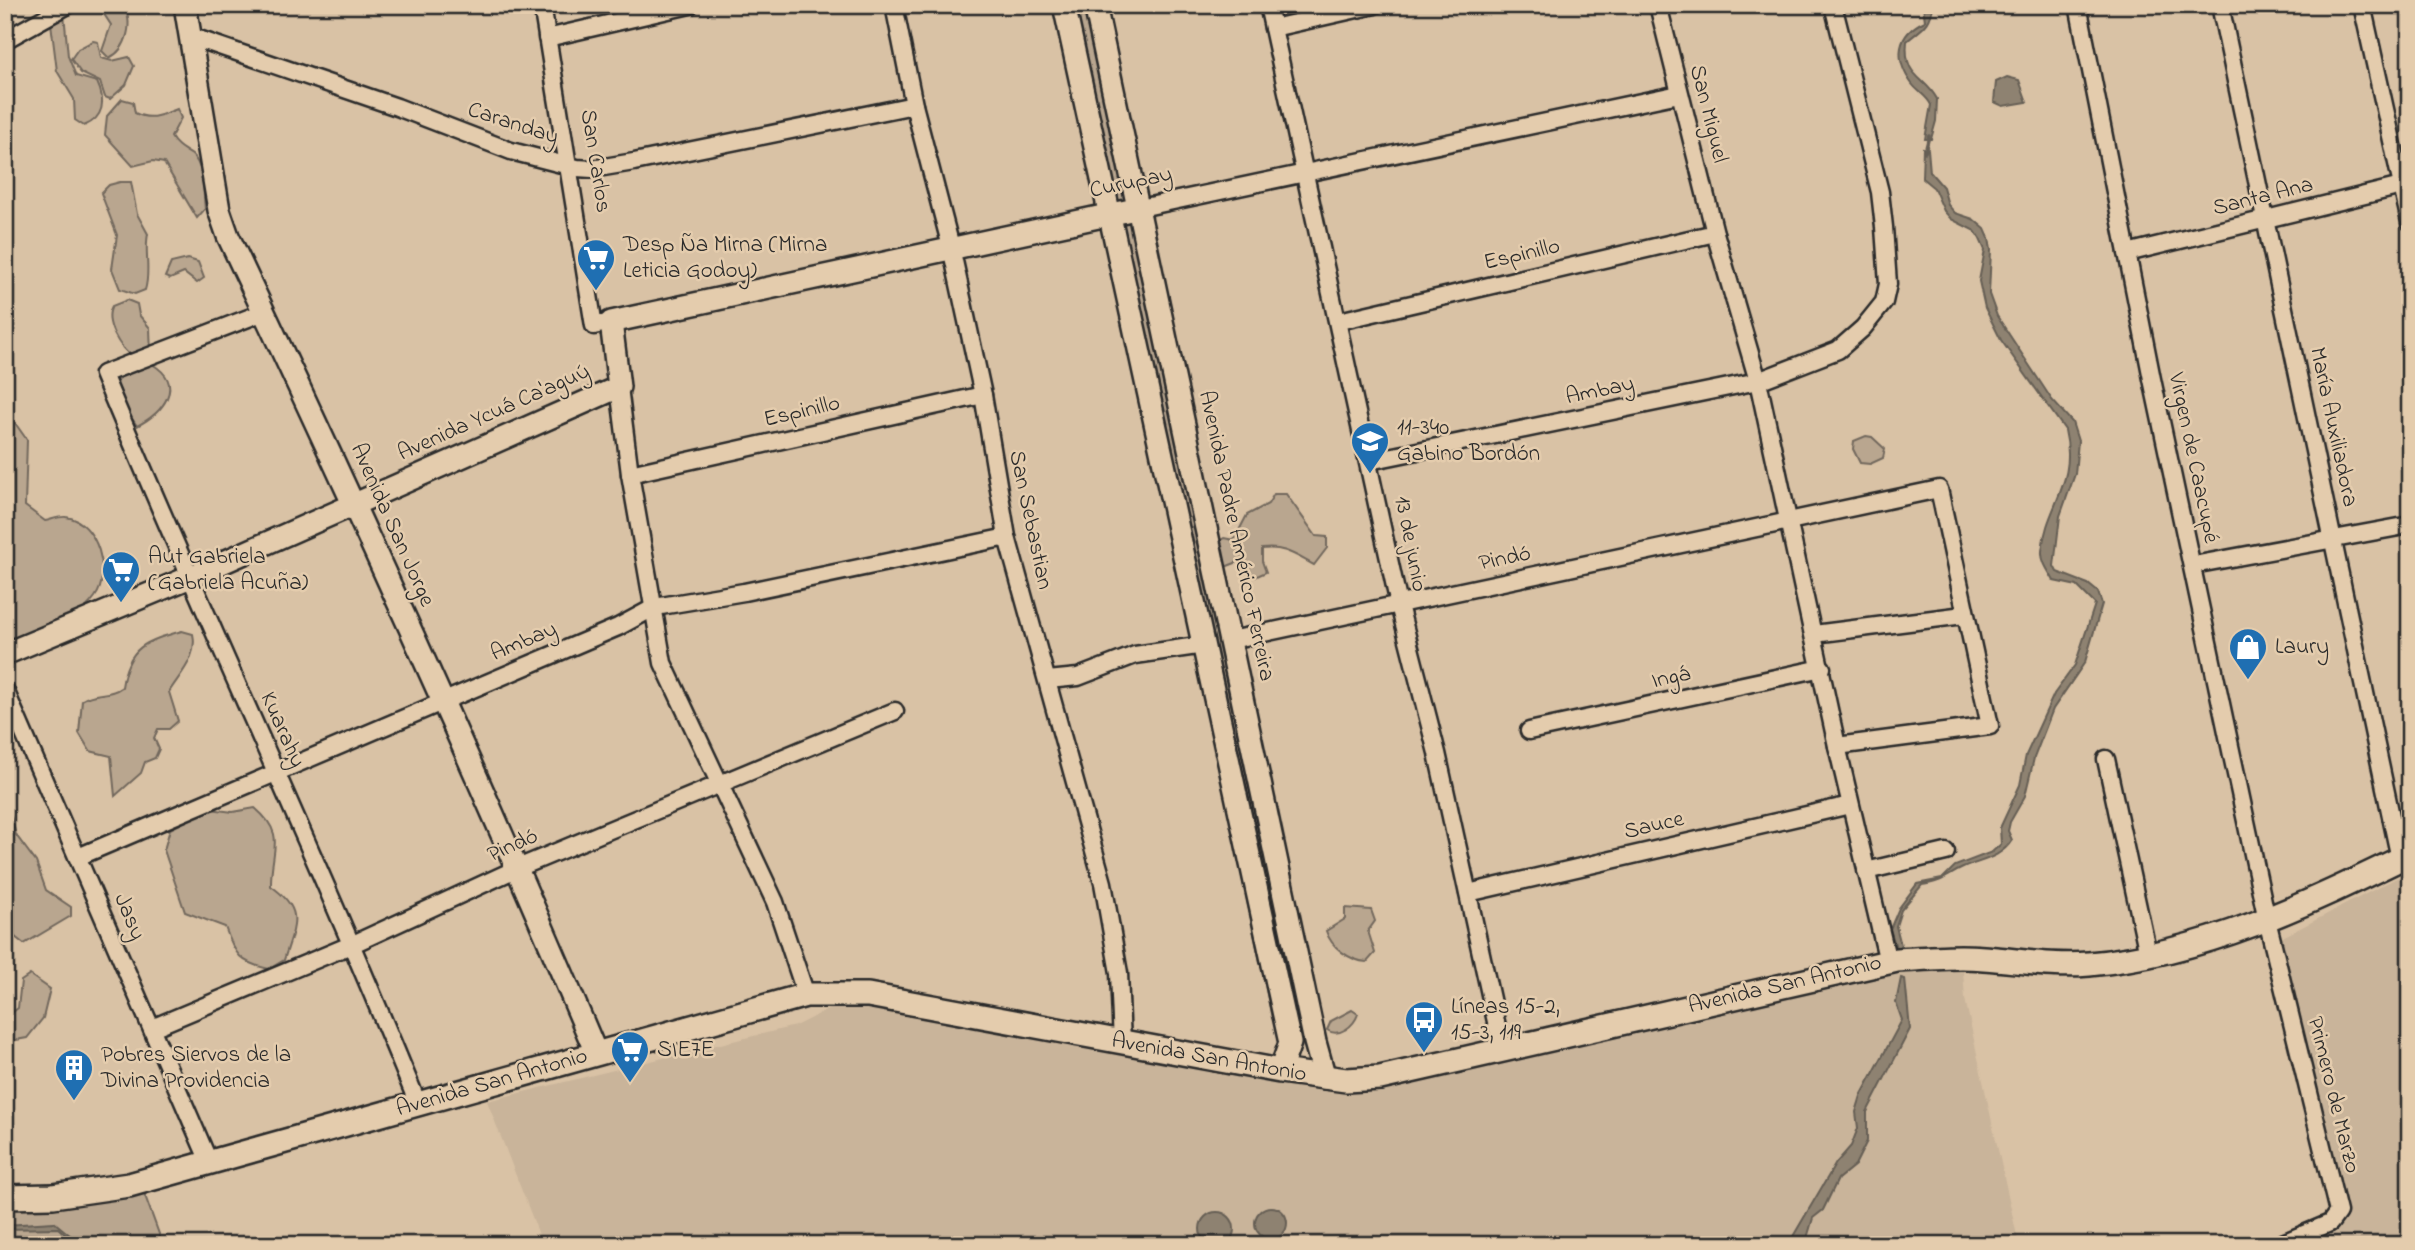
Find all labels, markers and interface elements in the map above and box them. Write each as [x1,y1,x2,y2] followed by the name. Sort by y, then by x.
[1679,62,1736,167] street label: San Miguel
[463,94,563,156] street label: Caranday
[571,107,619,215] street label: San Carlos
[1087,158,1176,210] street label: Curupay
[2209,169,2317,225] street label: Santa Ana
[622,229,827,290] place label: Desp Ña Mirna (Mirna Leticia Godoy)
[1481,230,1563,280] street label: Espinillo
[575,237,617,292] supermarket icon: Desp Ña Mirna (Mirna Leticia Godoy)
[2300,344,2366,510] street label: María Auxiliadora
[393,356,596,472] street label: Avenida Ycuá Ca'aguý
[1563,368,1638,416] street label: Ambay
[2158,369,2227,547] street label: Virgen de Caacupé
[761,387,843,437] street label: Espinillo
[1189,388,1283,684] street label: Avenida Padre Américo Ferreira
[1397,412,1540,471] place label: 11-340 Gabino Bordón
[1349,420,1391,475] school or university icon: 11-340 Gabino Bordón
[340,438,443,613] street label: Avenida San Jorge
[999,447,1061,593] street label: San Sebastian
[1385,493,1435,595] street label: 13 de junio
[1476,537,1534,581] street label: Pindó
[148,541,309,600] place label: Aut Gabriela (Gabriela Acuña)
[100,549,142,604] supermarket icon: Aut Gabriela (Gabriela Acuña)
[486,613,563,673] street label: Ambay
[2227,626,2269,681] shop icon: Laury
[2275,631,2329,666] place label: Laury
[1649,658,1694,699] street label: Ingá
[249,687,313,774] street label: Kuarahy
[1621,803,1688,849] street label: Sauce
[482,820,544,872] street label: Pindó
[103,888,154,946] street label: Jasy
[1685,947,1885,1023] street label: Avenida San Antonio
[1451,991,1560,1050] place label: Líneas 15-2, 15-3, 119
[1403,999,1445,1054] bus stop icon: Líneas 15-2, 15-3, 119
[2298,1013,2368,1177] street label: Primero de Marzo
[1109,1025,1309,1091] street label: Avenida San Antonio
[609,1029,651,1084] supermarket icon: SIE7E
[657,1034,715,1067] place label: SIE7E
[100,1039,291,1098] place label: Pobres Siervos de la Divina Providencia
[393,1040,592,1126] street label: Avenida San Antonio
[53,1047,95,1102] building icon: Pobres Siervos de la Divina Providencia

